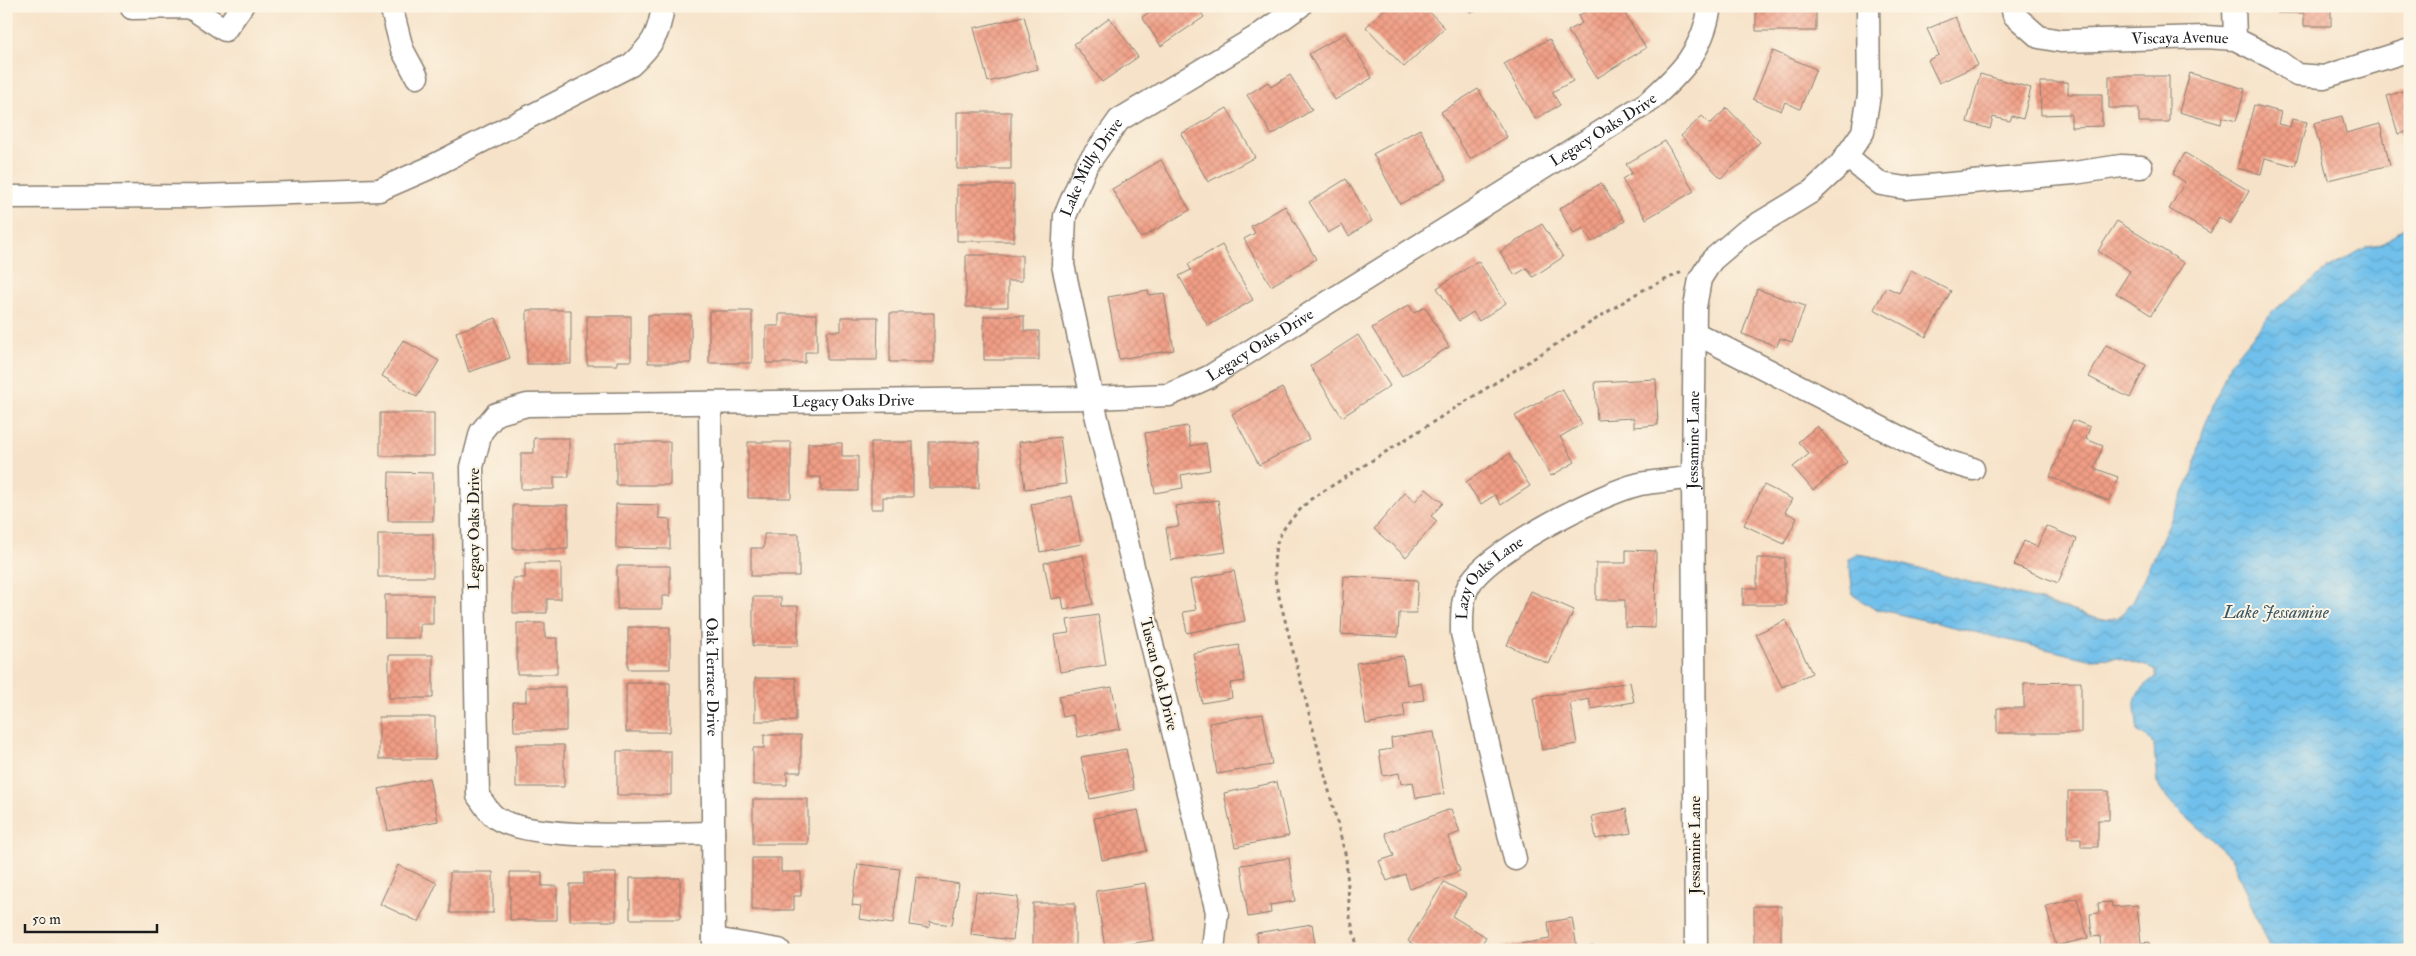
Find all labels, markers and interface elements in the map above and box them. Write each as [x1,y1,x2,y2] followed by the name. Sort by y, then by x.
[2131,27,2230,49] street label: Viscaya Avenue
[1546,89,1661,171] street label: Legacy Oaks Drive
[1056,114,1127,220] street label: Lake Milly Drive
[1203,304,1318,386] street label: Legacy Oaks Drive
[792,390,915,412] street label: Legacy Oaks Drive
[1683,390,1704,490] street label: Jessamine Lane
[464,468,484,590] street label: Legacy Oaks Drive
[1452,532,1527,620] street label: Lazy Oaks Lane
[2222,601,2330,624] water label: Lake Jessamine
[1135,615,1183,733] street label: Tuscan Oak Drive
[702,617,722,737] street label: Oak Terrace Drive
[1685,795,1706,895] street label: Jessamine Lane
[25,901,158,933] scale bar
[32,910,61,929] text: 50 m

